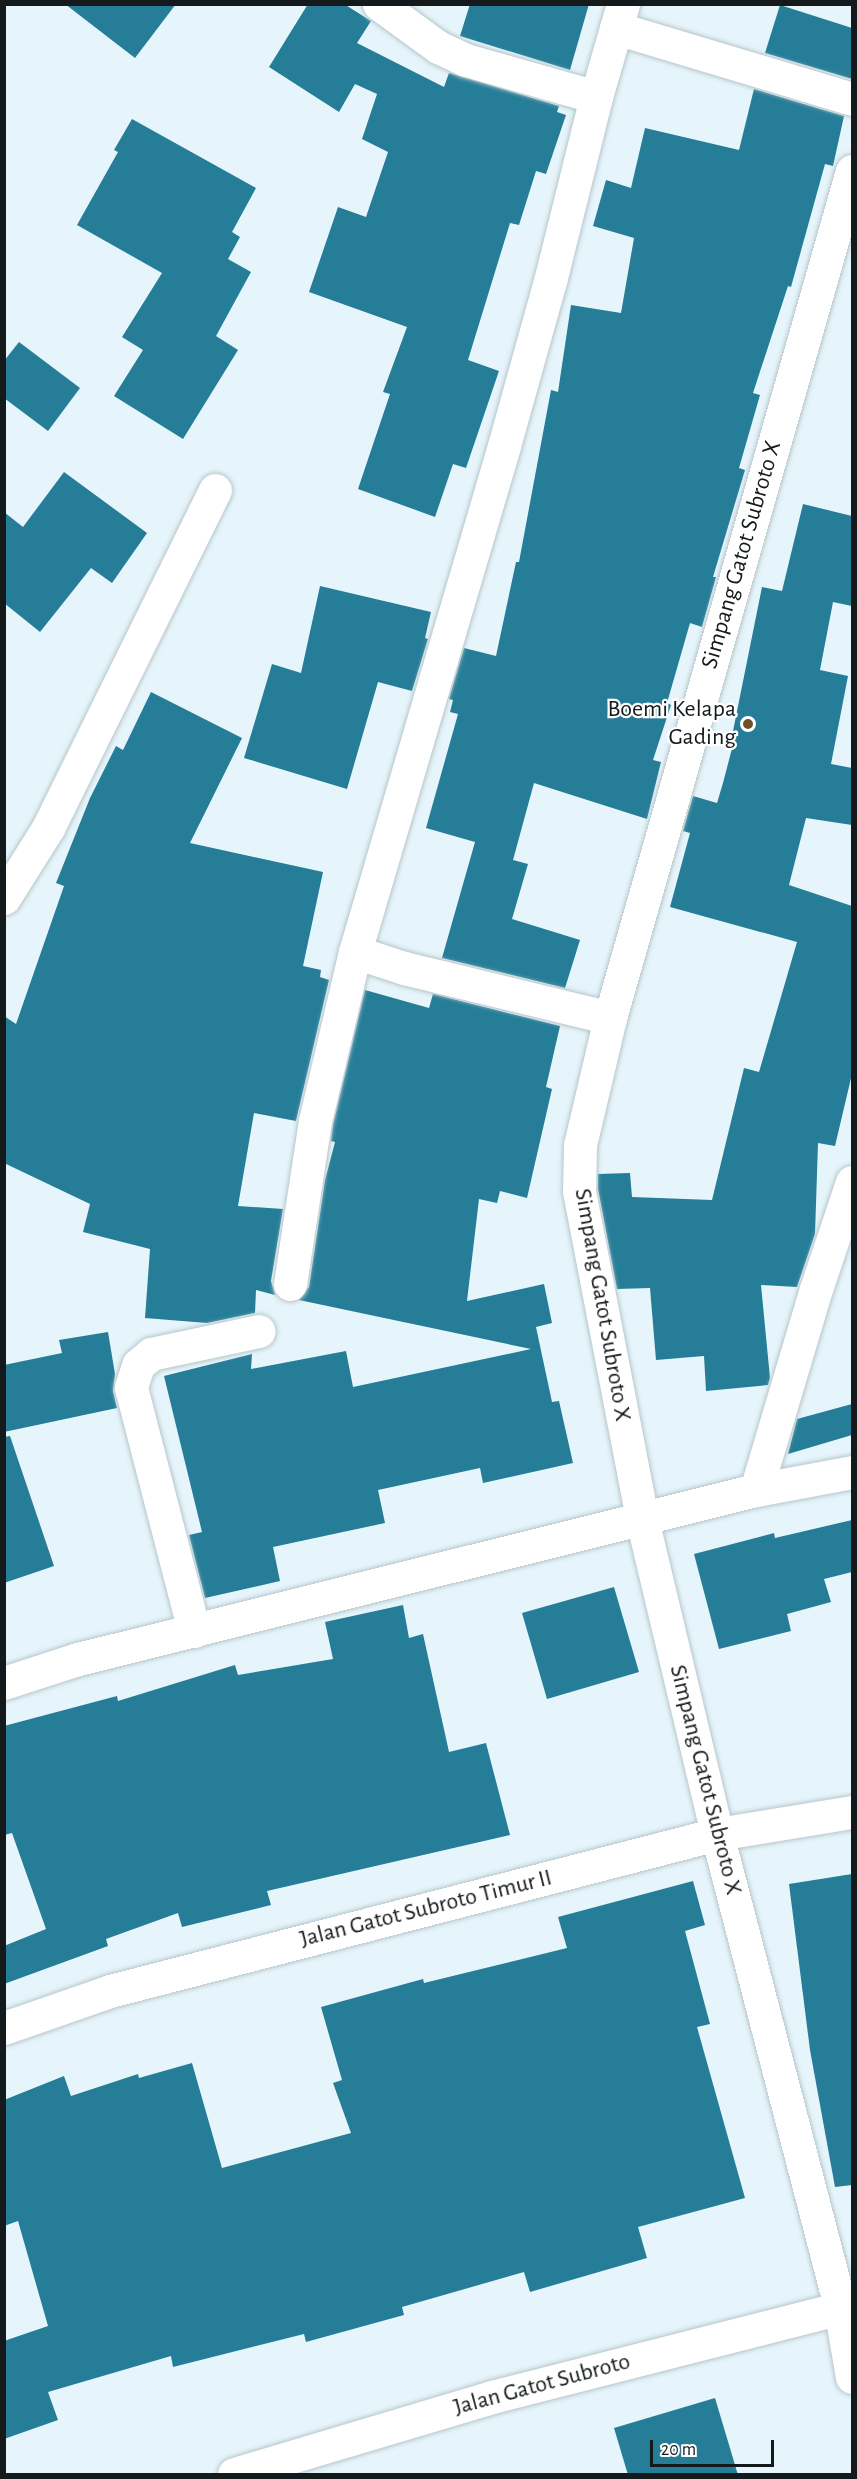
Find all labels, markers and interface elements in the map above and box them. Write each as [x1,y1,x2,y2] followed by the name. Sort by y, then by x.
[696,438,788,672] street label: Simpang Gatot Subroto X
[608,696,736,752] place label: Boemi Kelapa Gading
[741,717,755,731] marker: Boemi Kelapa Gading
[567,1186,637,1424] street label: Simpang Gatot Subroto X
[662,1662,748,1898] street label: Simpang Gatot Subroto X
[297,1864,555,1954] street label: Jalan Gatot Subroto Timur II
[451,2348,633,2422] street label: Jalan Gatot Subroto
[653,2428,778,2466] scale bar
[661,2441,696,2459] text: 20 m

